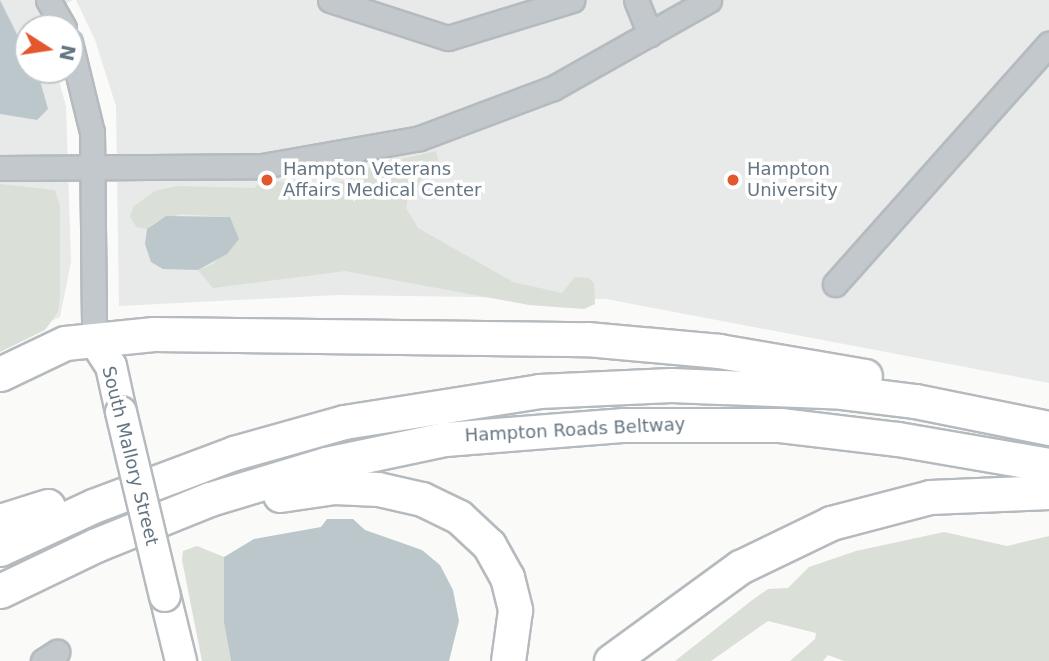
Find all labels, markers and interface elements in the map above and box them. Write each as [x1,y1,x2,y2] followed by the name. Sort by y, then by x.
[14,14,84,84] north arrow
[55,43,80,63] text: N
[283,159,482,202] place label: Hampton Veterans Affairs Medical Center
[747,159,838,202] place label: Hampton University
[257,170,277,190] marker: Hampton Veterans Affairs Medical Center
[725,172,741,188] marker: Hampton University
[97,364,163,548] street label: South Mallory Street
[464,413,686,447] street label: Hampton Roads Beltway

